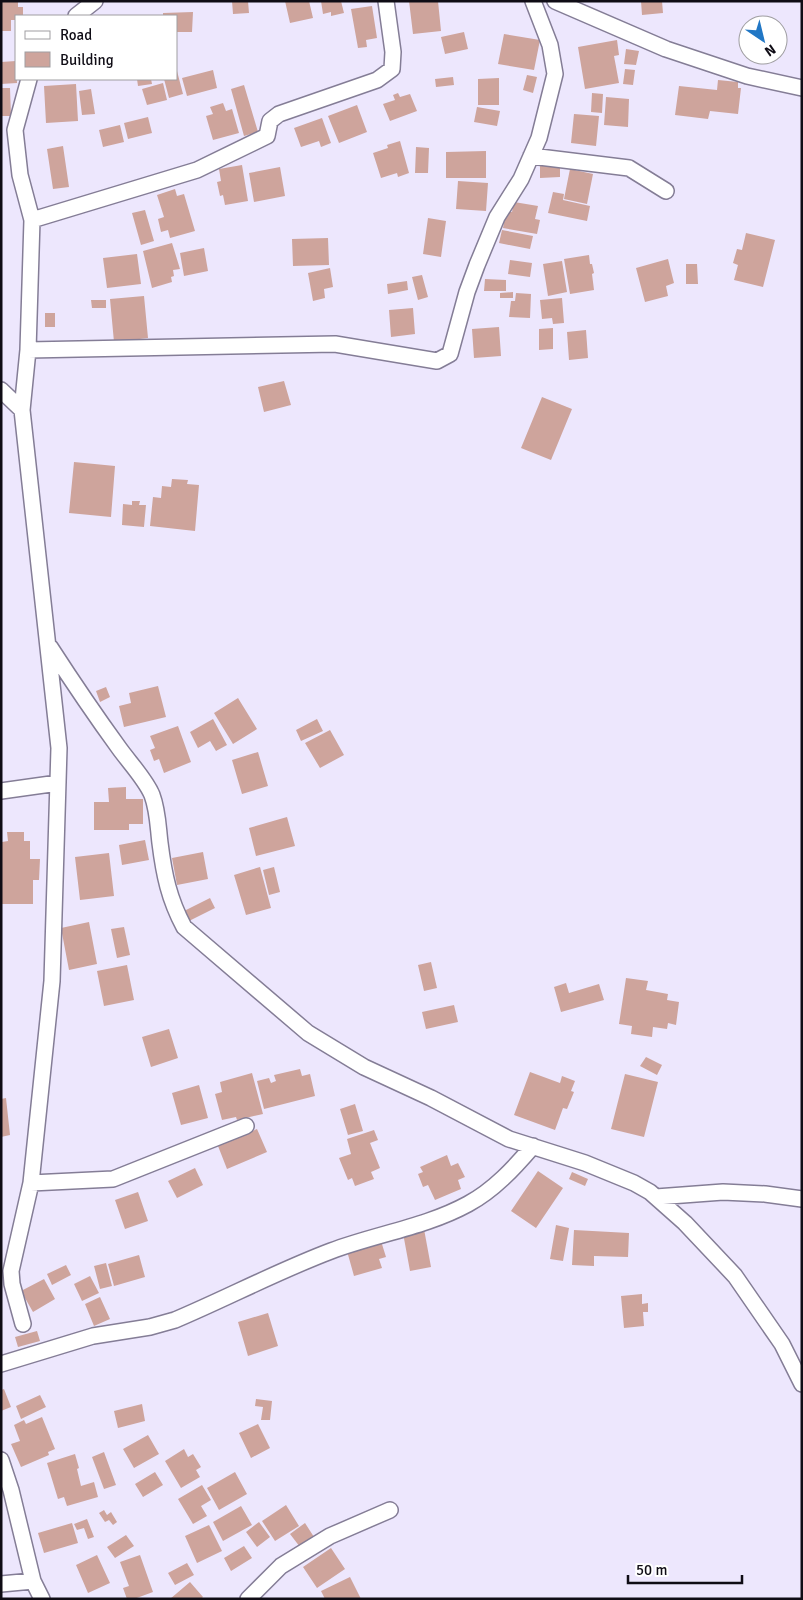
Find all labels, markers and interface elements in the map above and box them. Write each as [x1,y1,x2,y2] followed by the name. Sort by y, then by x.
[15,15,178,80] legend
[738,15,788,65] north arrow
[60,26,92,44] text: Road
[761,40,779,60] text: N
[60,51,114,69] text: Building
[628,1552,742,1584] scale bar
[636,1561,667,1579] text: 50 m

